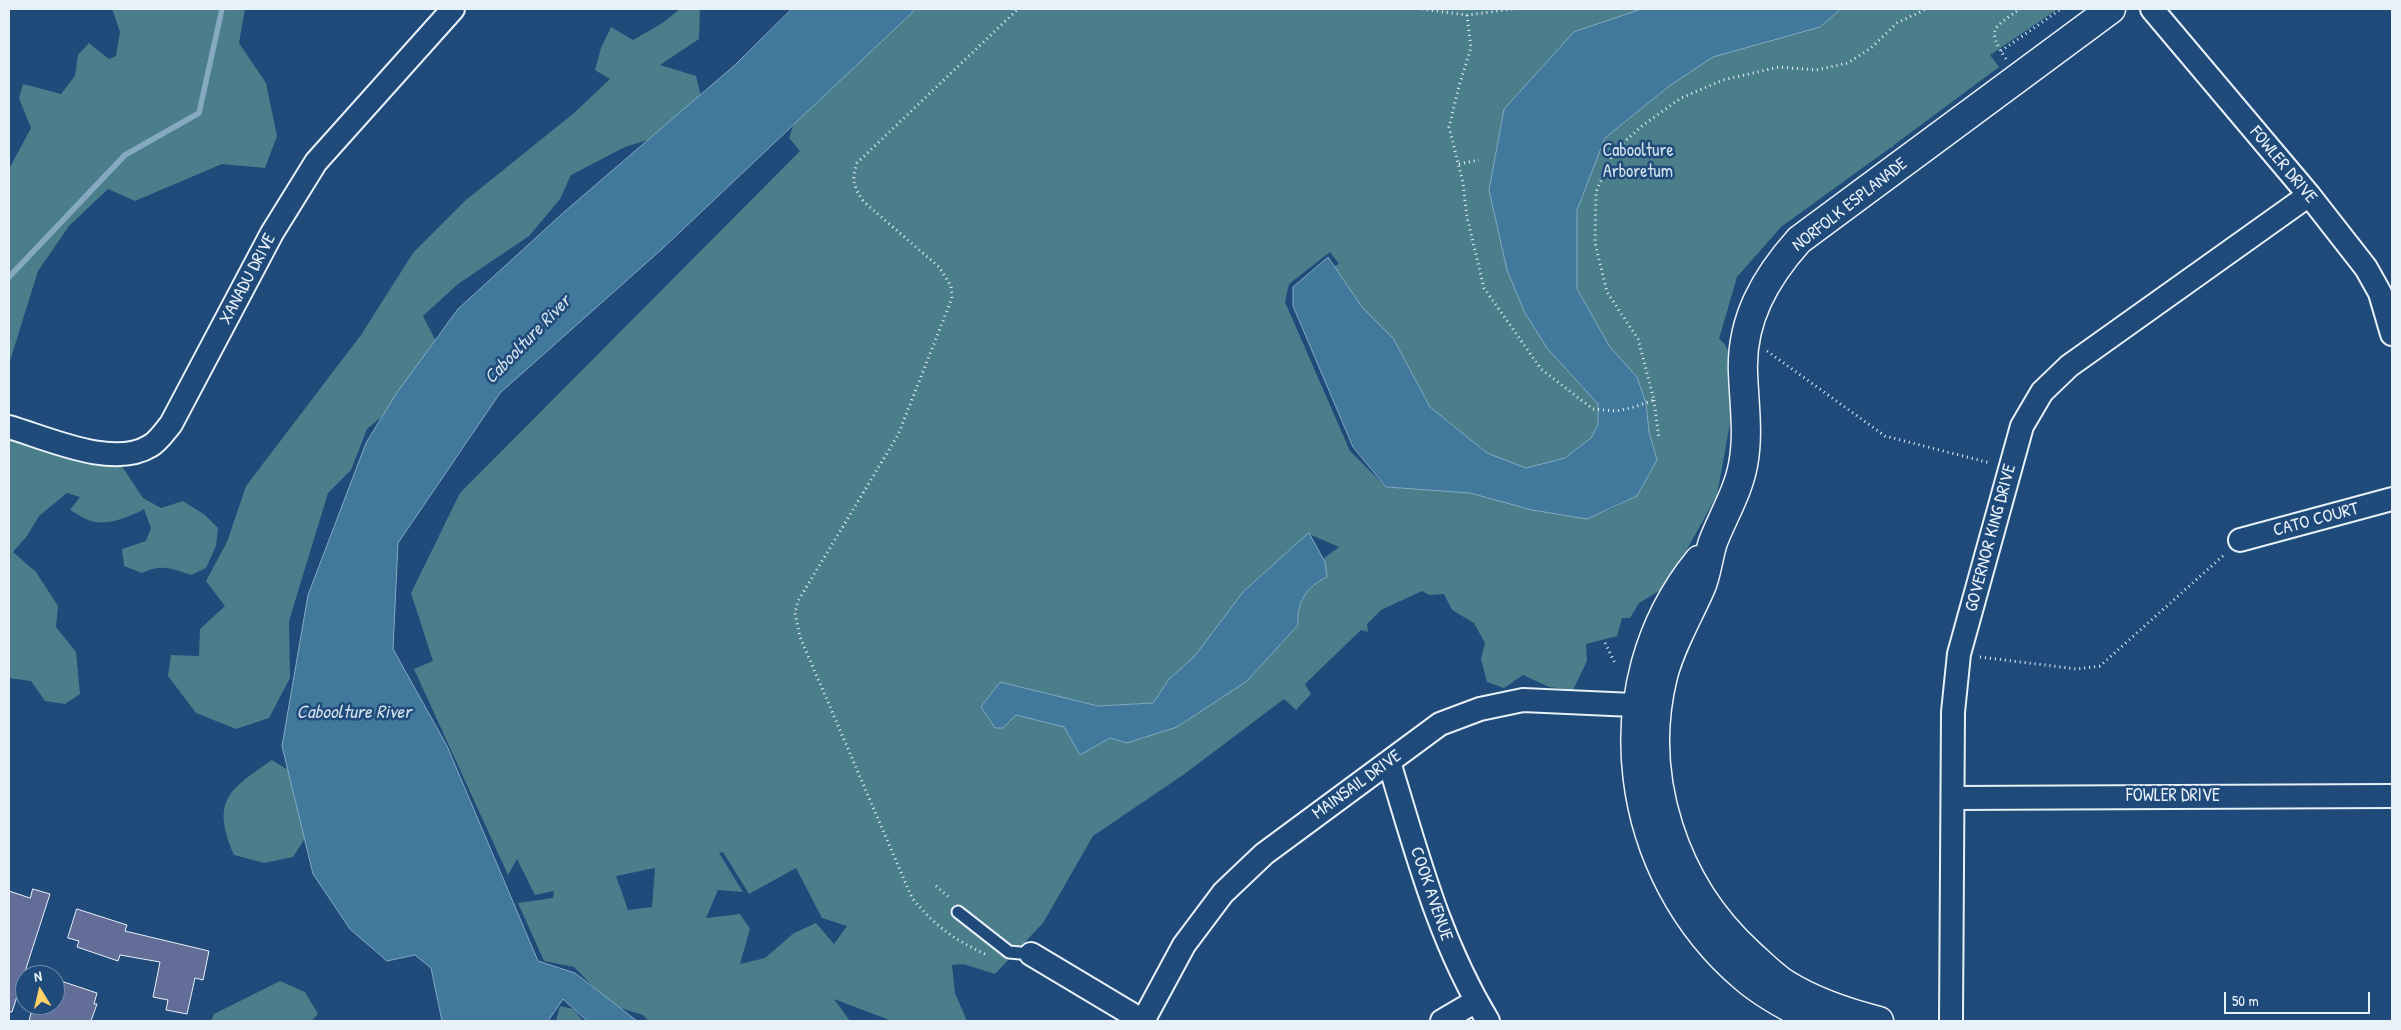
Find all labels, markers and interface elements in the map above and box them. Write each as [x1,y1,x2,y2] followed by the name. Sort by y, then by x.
[2245,122,2321,208] street label: FOWLER DRIVE
[1602,140,1674,182] park label: Caboolture Arboretum
[1788,153,1912,257] street label: NORFOLK ESPLANADE
[215,230,281,328] street label: XANADU DRIVE
[480,291,576,389] water label: Caboolture River
[1961,462,2021,614] street label: GOVERNOR KING DRIVE
[2271,498,2361,542] street label: CATO COURT
[297,702,411,724] water label: Caboolture River
[1308,746,1406,824] street label: MAINSAIL DRIVE
[2126,785,2220,807] street label: FOWLER DRIVE
[1405,844,1457,944] street label: COOK AVENUE
[15,965,65,1015] north arrow
[33,966,43,986] text: N
[2226,982,2372,1014] scale bar
[2232,990,2259,1011] text: 50 m

